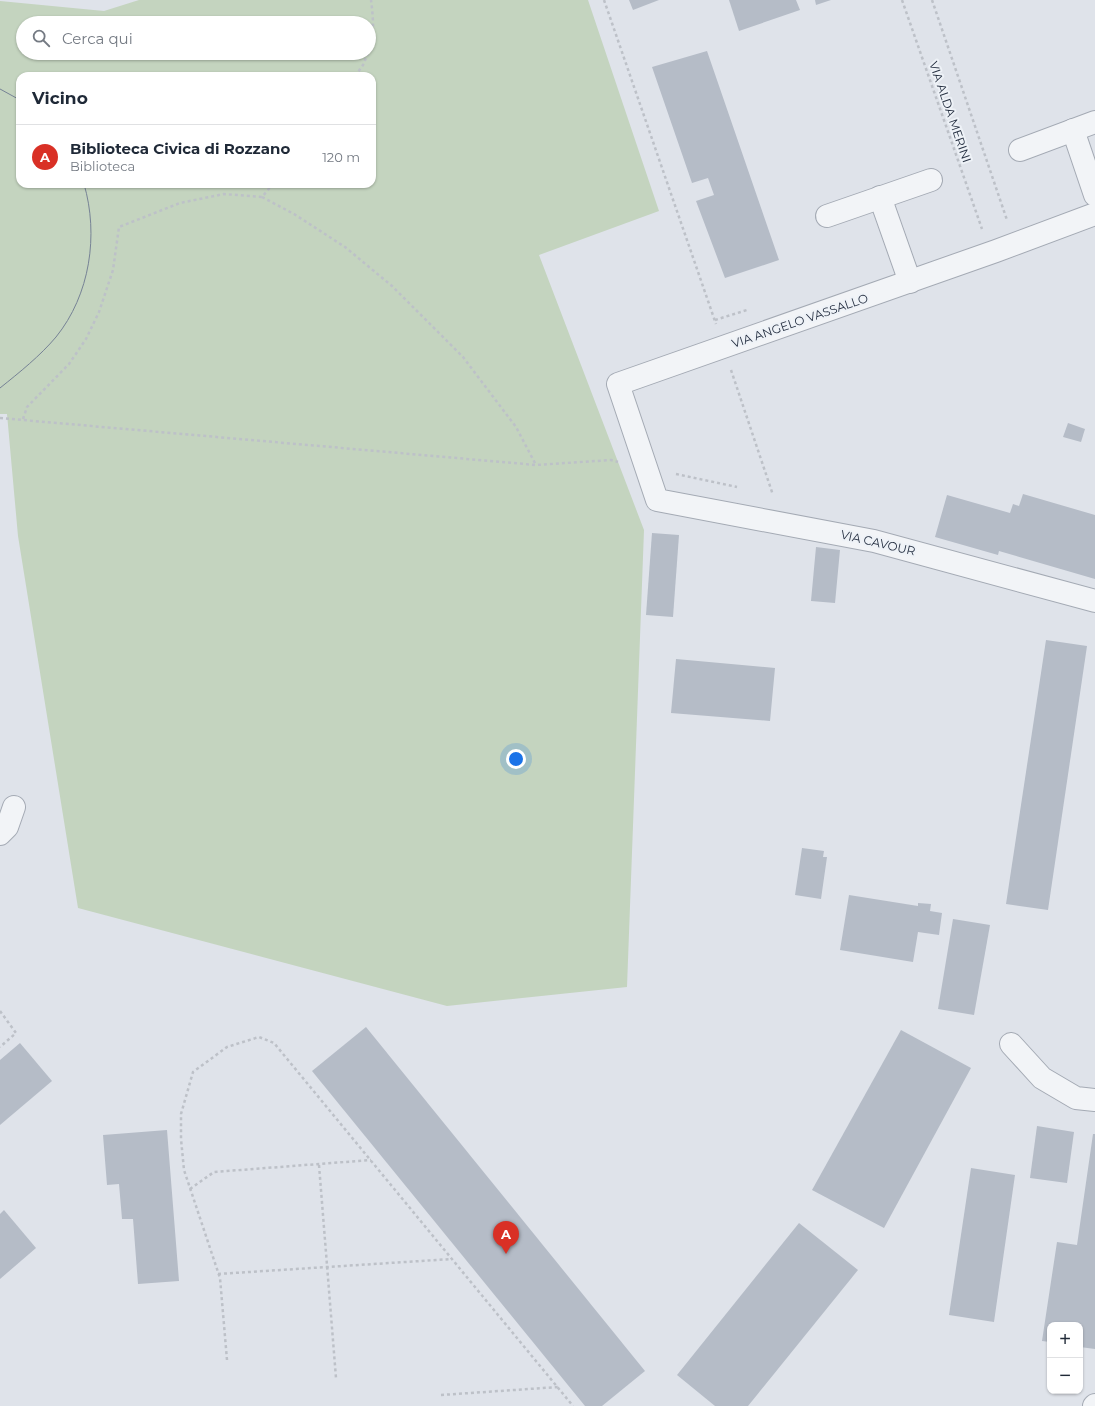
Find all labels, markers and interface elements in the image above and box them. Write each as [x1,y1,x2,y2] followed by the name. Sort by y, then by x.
[16,16,376,60] search box
[30,27,52,49] icon: search
[62,29,133,48] text: Cerca qui
[926,59,975,164] street label: VIA ALDA MERINI
[32,88,88,108] text: Vicino
[70,139,290,158] text: Biblioteca Civica di Rozzano
[40,149,50,165] text: A
[322,149,360,165] text: 120 m
[70,158,135,174] text: Biblioteca
[730,290,870,351] street label: VIA ANGELO VASSALLO
[839,527,917,558] street label: VIA CAVOUR
[506,749,526,769] your location
[493,1221,519,1254] pin: A
[1047,1322,1083,1394] map controls
[1047,1322,1083,1358] button: +
[1047,1358,1083,1394] button: −

